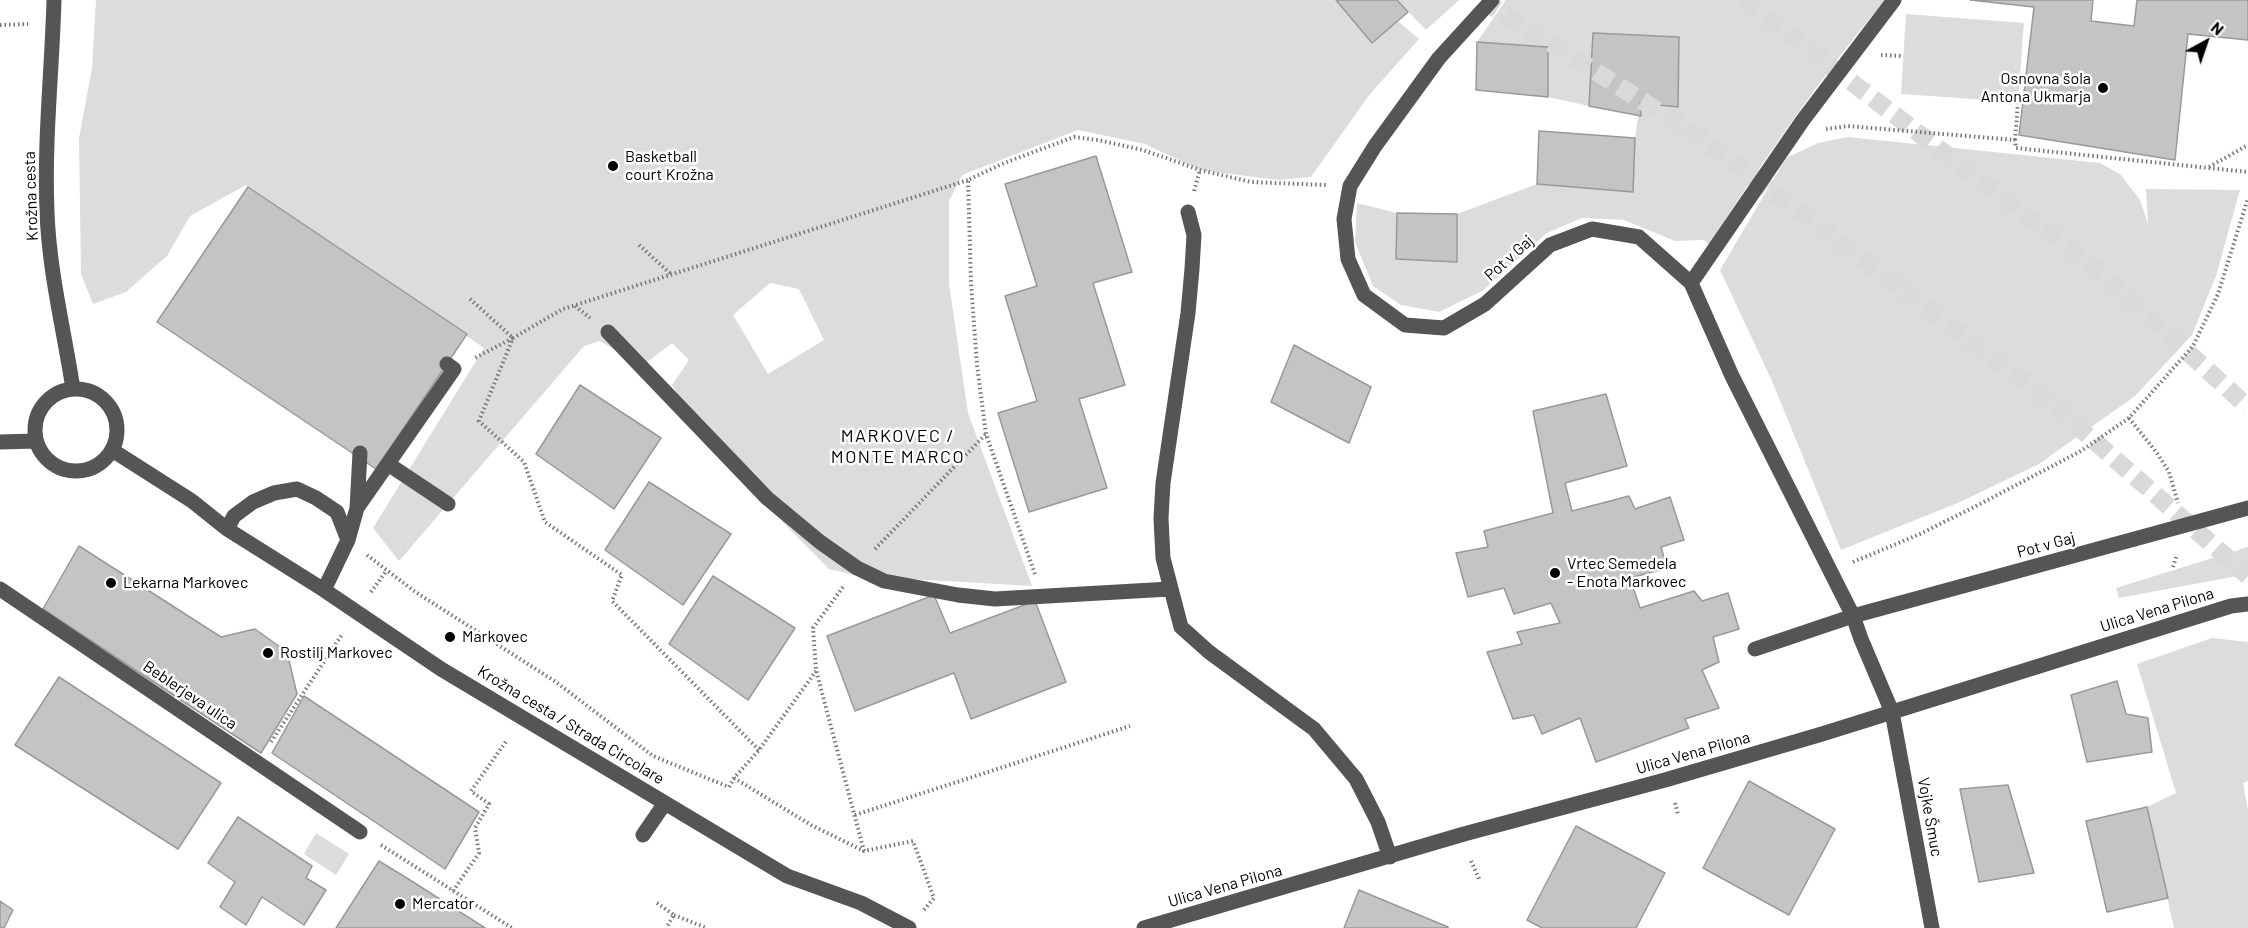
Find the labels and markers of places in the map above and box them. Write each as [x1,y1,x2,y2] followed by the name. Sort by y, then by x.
[1981,69,2091,107] place label: Osnovna šola Antona Ukmarja
[2096,81,2110,95] marker: Osnovna šola Antona Ukmarja
[625,147,714,185] place label: Basketball court Krožna
[606,159,620,173] marker: Basketball court Krožna
[1567,554,1686,592] place label: Vrtec Semedela - Enota Markovec
[1548,566,1562,580] marker: Vrtec Semedela - Enota Markovec
[123,573,248,593] place label: Lekarna Markovec
[104,576,118,590] marker: Lekarna Markovec
[462,627,528,647] place label: Markovec
[443,630,457,644] marker: Markovec
[280,643,393,663] place label: Rostilj Markovec
[261,646,275,660] marker: Rostilj Markovec
[412,894,474,914] place label: Mercator
[393,897,407,911] marker: Mercator

